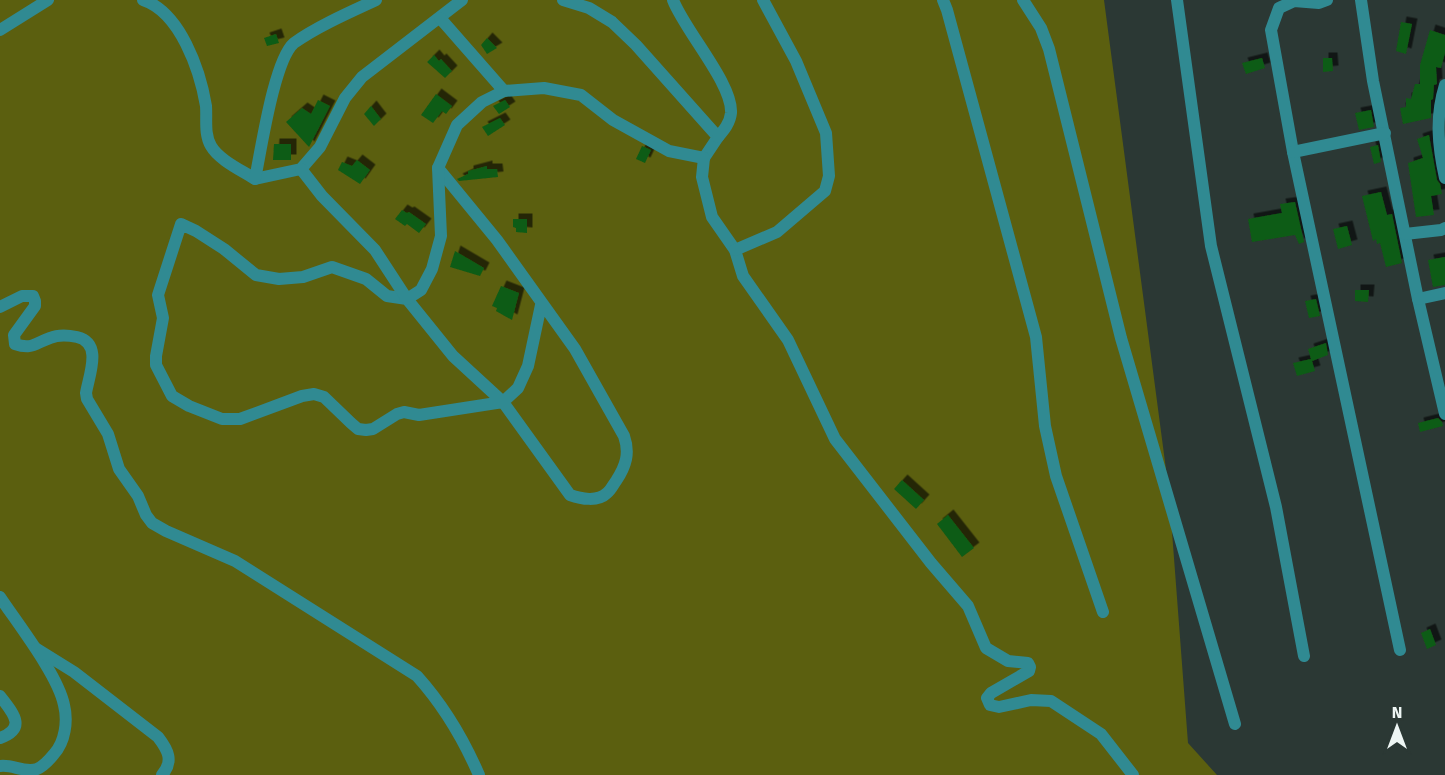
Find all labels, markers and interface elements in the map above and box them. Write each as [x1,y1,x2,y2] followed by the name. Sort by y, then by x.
[1367,697,1427,757] north arrow
[1392,703,1402,722] text: N

